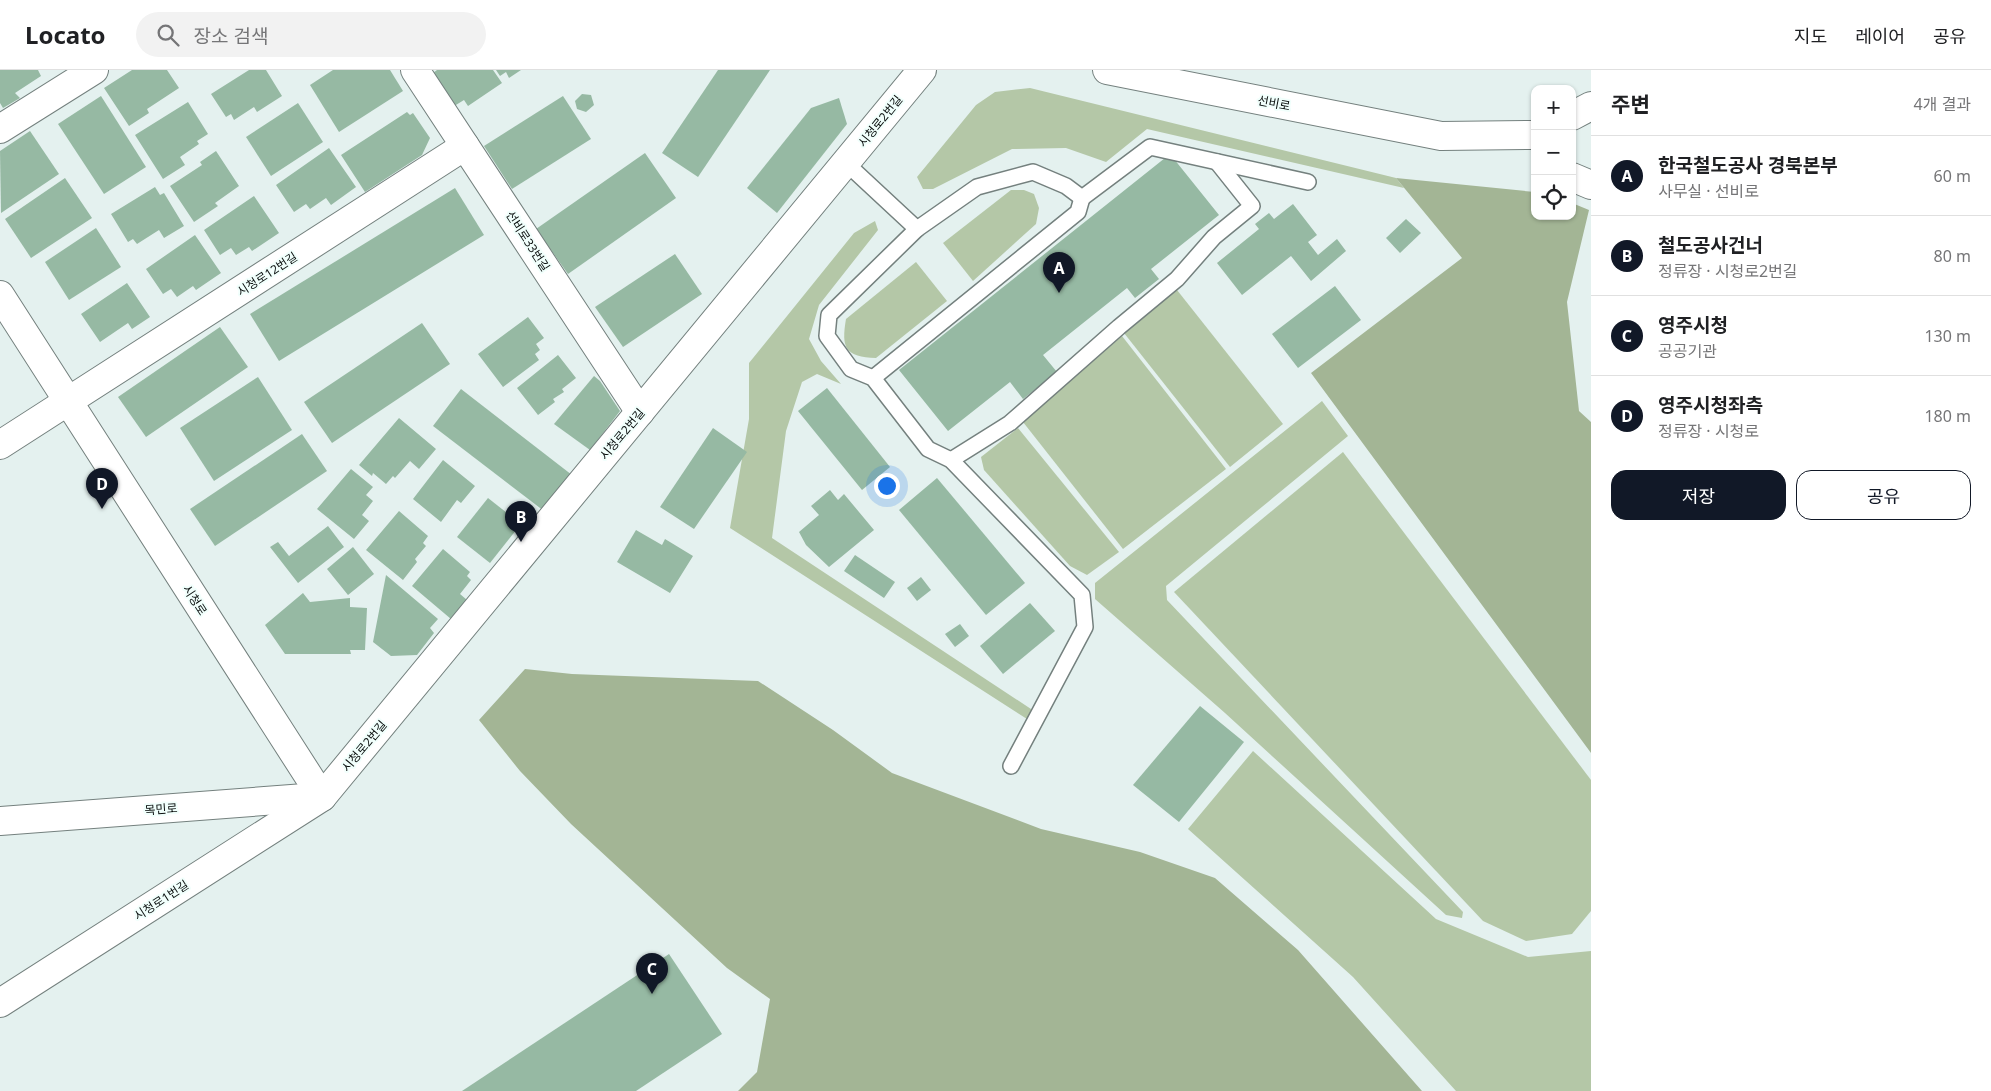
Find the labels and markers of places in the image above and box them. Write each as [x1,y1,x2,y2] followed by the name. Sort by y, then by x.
[1043,252,1075,293] pin: A
[86,468,118,509] pin: D
[505,501,537,542] pin: B
[636,953,668,994] pin: C

